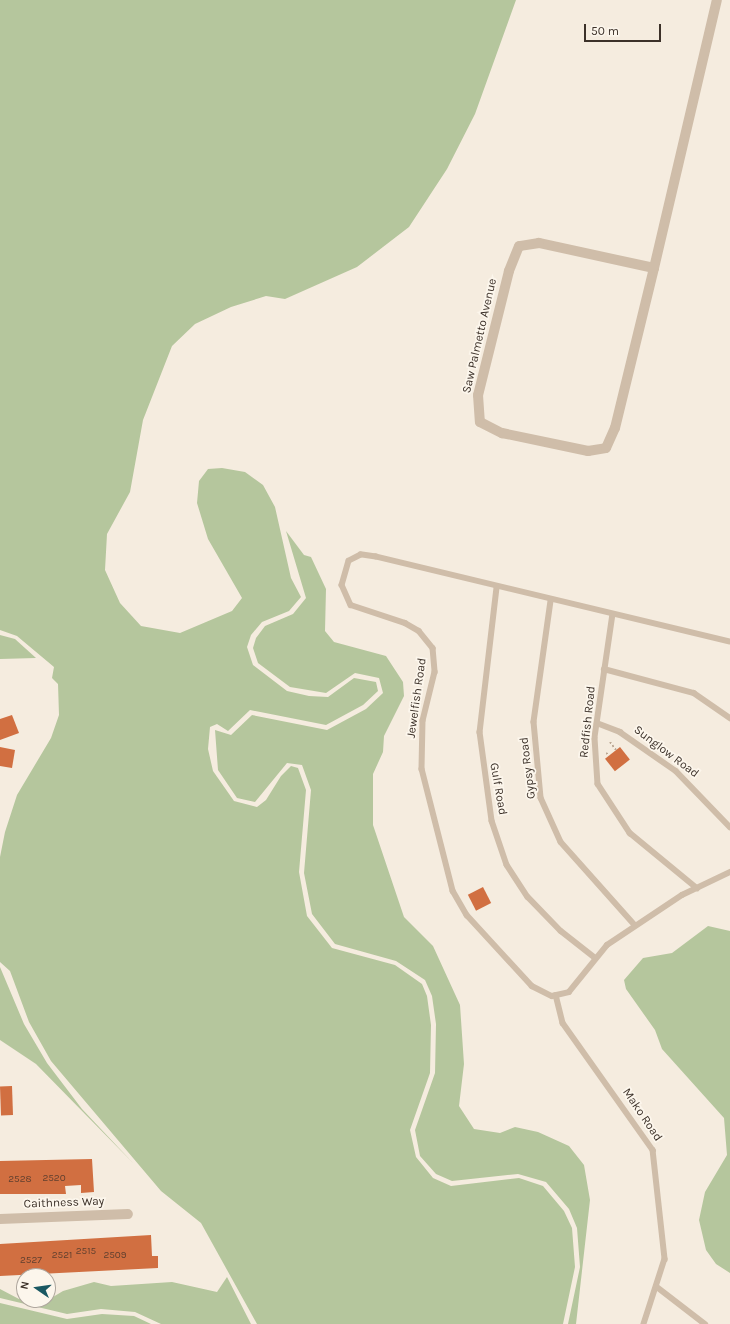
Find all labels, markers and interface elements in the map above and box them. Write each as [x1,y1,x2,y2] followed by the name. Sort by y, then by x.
[586,16,663,42] scale bar
[591,24,619,38] text: 50 m
[460,277,500,395] street label: Saw Palmetto Avenue
[404,657,430,739] street label: Jewelfish Road
[577,685,599,759] street label: Redfish Road
[631,723,701,781] street label: Sunglow Road
[517,736,539,800] street label: Gypsy Road
[486,762,510,816] street label: Gulf Road
[619,1086,665,1144] street label: Mako Road
[42,1173,66,1185] house number: 2520
[8,1174,32,1186] house number: 2528
[23,1194,105,1212] street label: Caithness Way
[76,1246,96,1258] house number: 2515
[52,1250,72,1262] house number: 2521
[103,1250,127,1262] house number: 2509
[20,1255,42,1267] house number: 2527
[16,1268,56,1308] north arrow
[18,1280,32,1291] text: N

